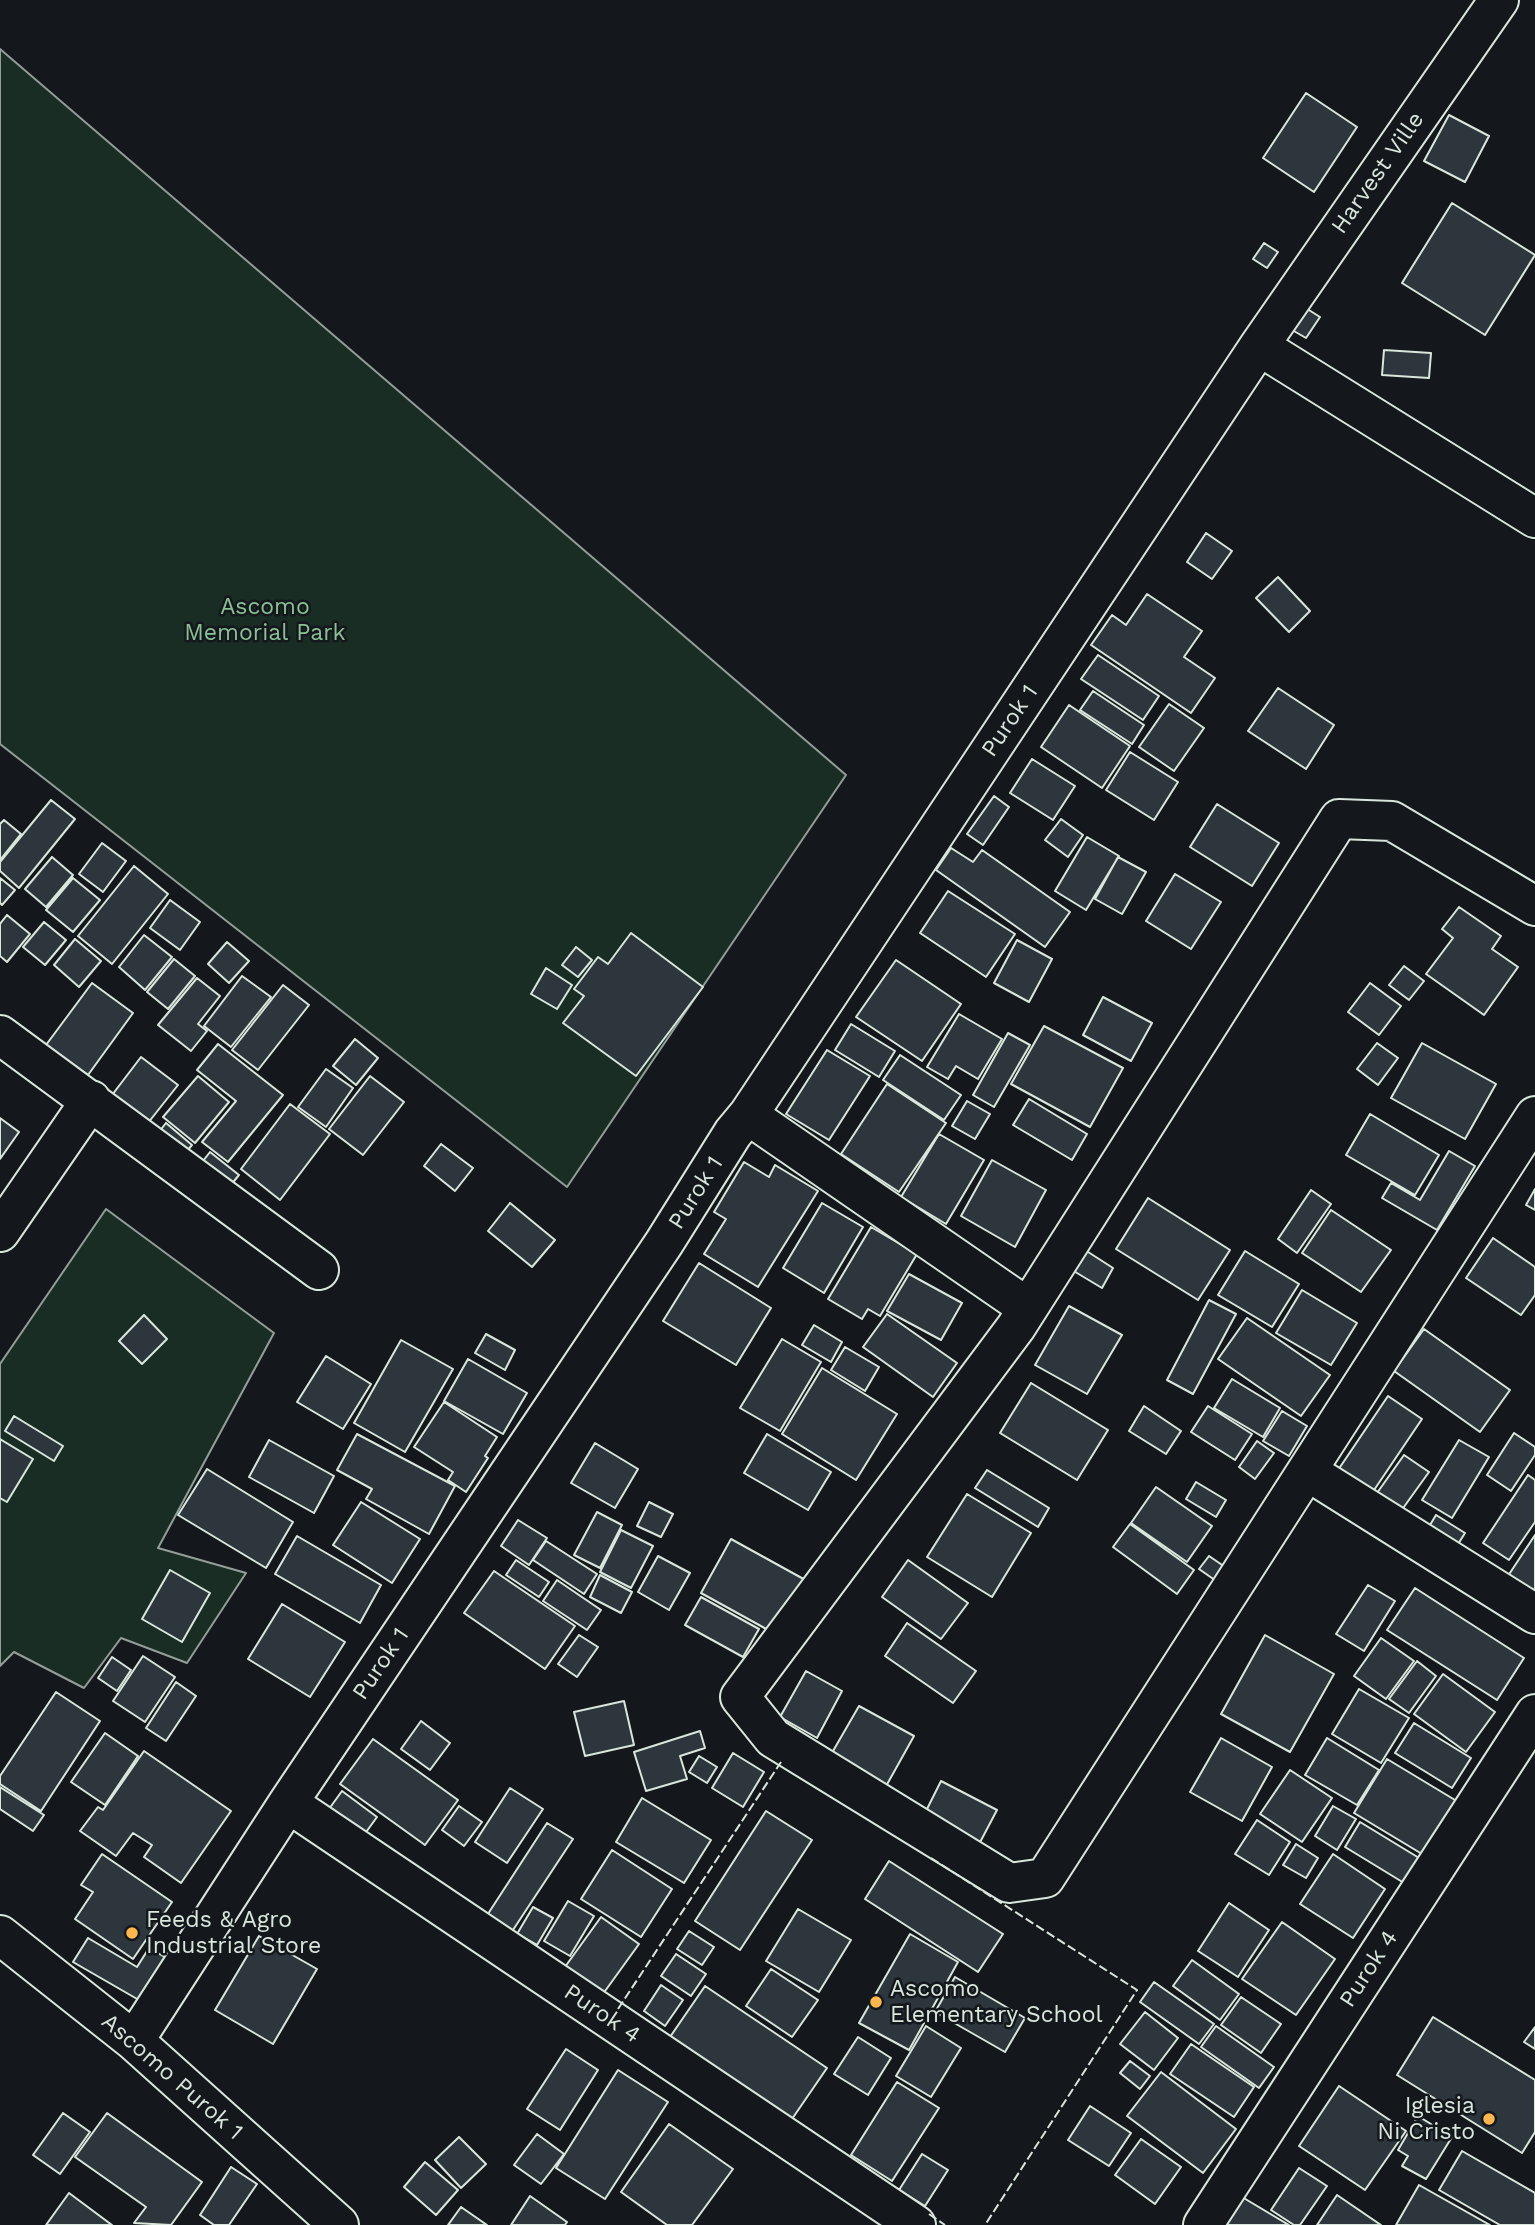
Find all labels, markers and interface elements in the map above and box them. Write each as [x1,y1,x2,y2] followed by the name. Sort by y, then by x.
[1326,107,1430,239] street label: Harvest Ville
[184,593,346,647] park label: Ascomo Memorial Park
[976,680,1044,762] street label: Purok 1
[663,1151,729,1235] street label: Purok 1
[347,1623,415,1705] street label: Purok 1
[146,1906,321,1960] place label: Feeds & Agro Industrial Store
[124,1925,140,1941] marker: Feeds & Agro Industrial Store
[1334,1925,1404,2013] street label: Purok 4
[890,1975,1102,2029] place label: Ascomo Elementary School
[559,1979,645,2049] street label: Purok 4
[868,1994,884,2010] marker: Ascomo Elementary School
[96,2008,248,2146] street label: Ascomo Purok 1
[1377,2092,1475,2146] place label: Iglesia Ni Cristo
[1481,2111,1497,2127] marker: Iglesia Ni Cristo

